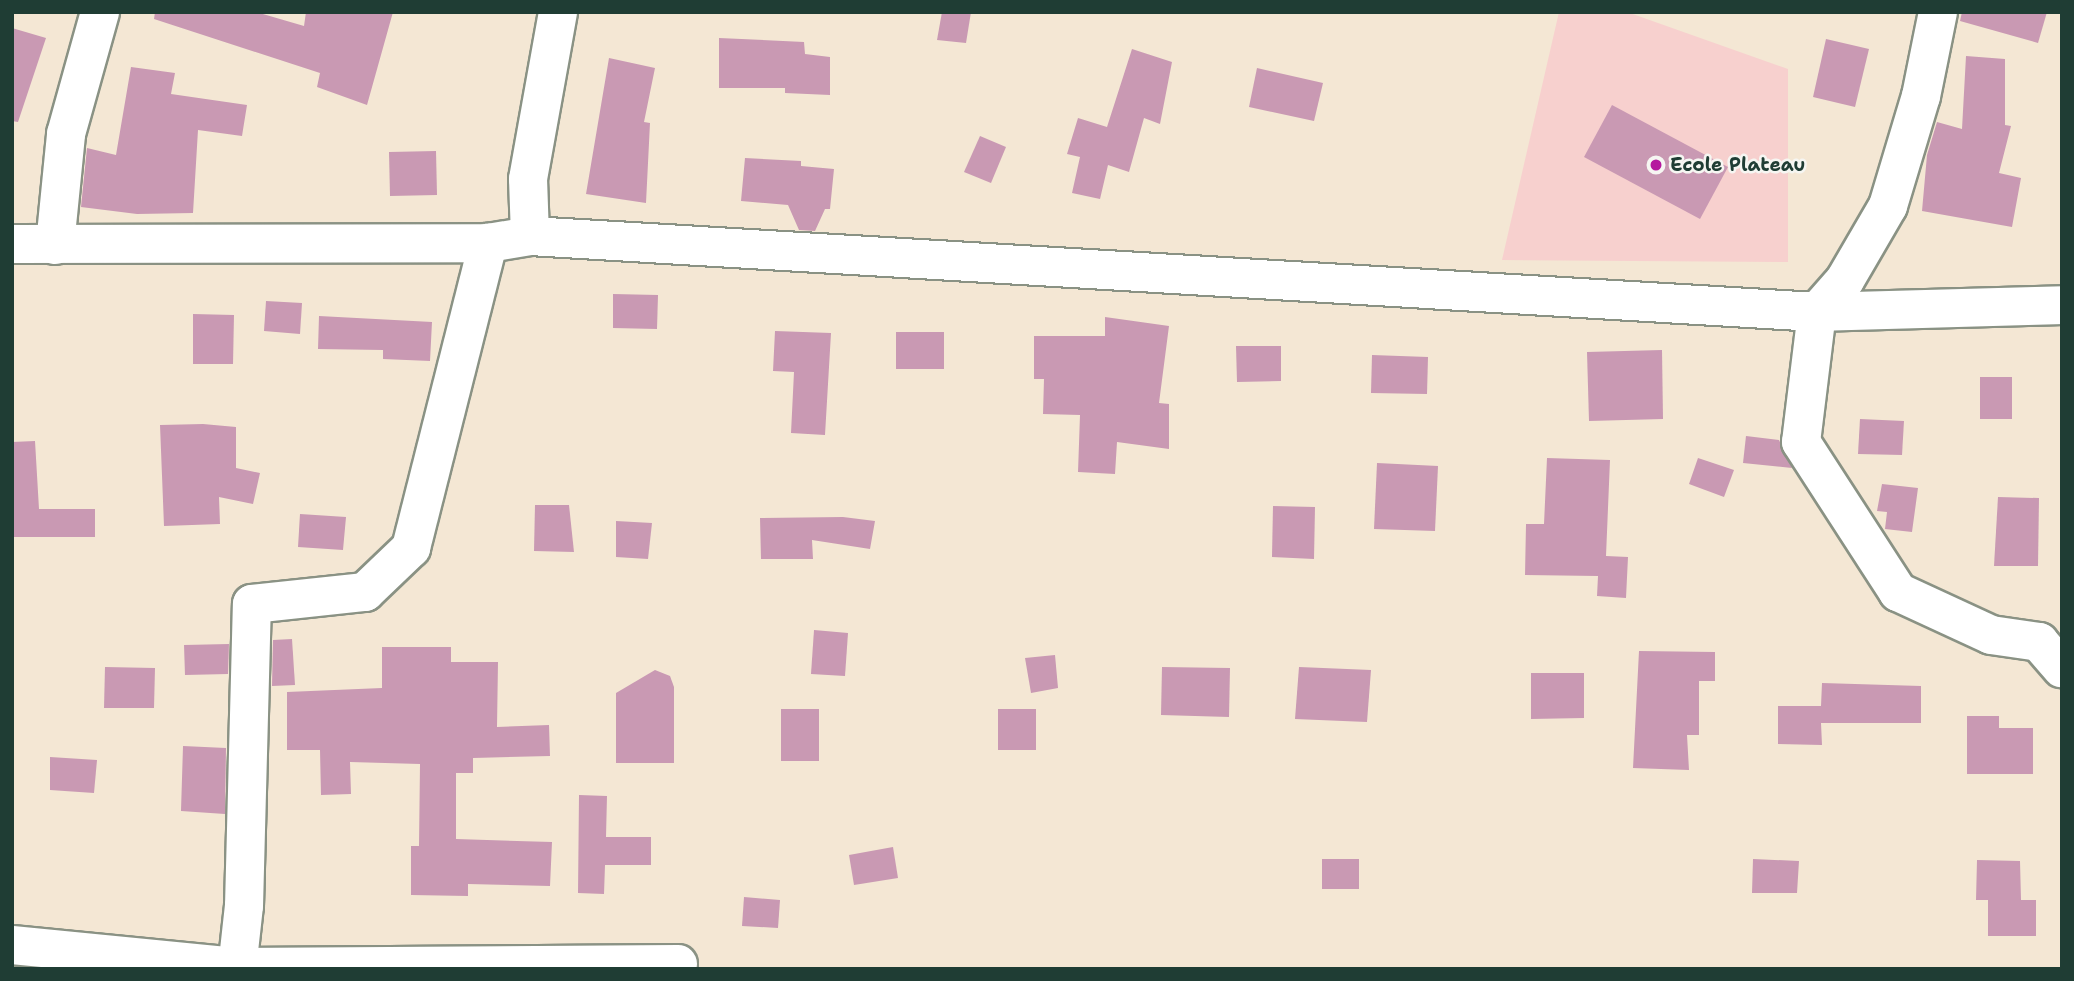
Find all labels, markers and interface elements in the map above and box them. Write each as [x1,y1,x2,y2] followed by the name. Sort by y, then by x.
[1670,154,1805,176] place label: Ecole Plateau
[1648,157,1664,173] marker: Ecole Plateau

